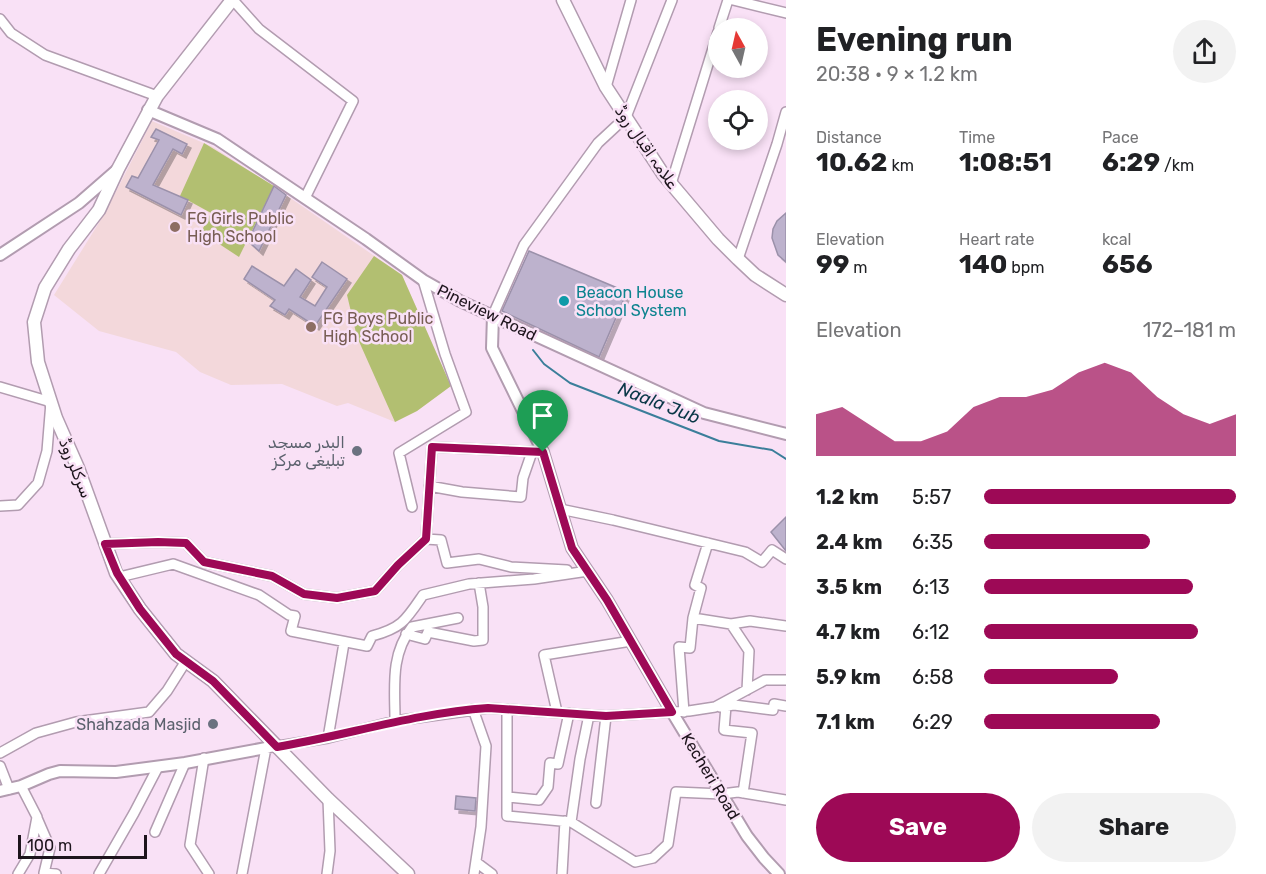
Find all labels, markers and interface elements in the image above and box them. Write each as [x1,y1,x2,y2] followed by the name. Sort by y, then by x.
[708,18,768,78] north arrow
[708,18,768,150] map controls
[816,20,1013,59] text: Evening run
[1173,20,1236,83] button: share
[816,62,978,86] text: 20:38 · 9 × 1.2 km
[708,90,768,150] button: locate
[610,102,683,193] street label: علامہ اقبال روڈ
[816,128,882,147] text: Distance
[959,128,995,147] text: Time
[1102,128,1139,147] text: Pace
[816,147,888,178] text: 10.62
[959,147,1052,178] text: 1:08:51
[1102,147,1160,178] text: 6:29
[888,156,914,175] text: km
[1160,156,1194,175] text: /km
[187,209,294,246] place label: FG Girls Public High School
[168,220,182,234] marker: FG Girls Public High School
[816,230,885,249] text: Elevation
[959,230,1034,249] text: Heart rate
[1102,230,1131,249] text: kcal
[816,249,849,280] text: 99
[959,249,1007,280] text: 140
[1102,249,1153,280] text: 656
[849,258,868,277] text: m
[1007,258,1045,277] text: bpm
[434,280,540,345] street label: Pineview Road
[576,283,687,320] place label: Beacon House School System
[557,294,571,308] marker: Beacon House School System
[323,309,433,346] place label: FG Boys Public High School
[816,318,902,342] text: Elevation
[1143,318,1236,342] text: 172–181 m
[304,320,318,334] marker: FG Boys Public High School
[615,377,703,429] water label: Naala Jub
[517,390,568,452] pin
[526,399,559,432] icon: arrive
[268,433,345,471] place label: البدر مسجد تبلیغی مرکز
[54,435,96,501] street label: سرکلر روڈ
[350,444,364,458] marker: البدر مسجد تبلیغی مرکز
[816,485,879,509] text: 1.2 km
[912,485,951,509] text: 5:57
[816,530,882,554] text: 2.4 km
[912,530,953,554] text: 6:35
[816,575,882,599] text: 3.5 km
[912,575,950,599] text: 6:13
[816,620,880,644] text: 4.7 km
[912,620,949,644] text: 6:12
[816,665,881,689] text: 5.9 km
[912,665,954,689] text: 6:58
[816,710,875,734] text: 7.1 km
[912,710,953,734] text: 6:29
[76,715,201,734] place label: Shahzada Masjid
[206,717,220,731] marker: Shahzada Masjid
[677,730,744,823] street label: Kecheri Road
[816,793,1020,862] button: Save
[1032,793,1236,862] button: Share
[18,832,147,860] scale bar
[27,836,72,855] text: 100 m

